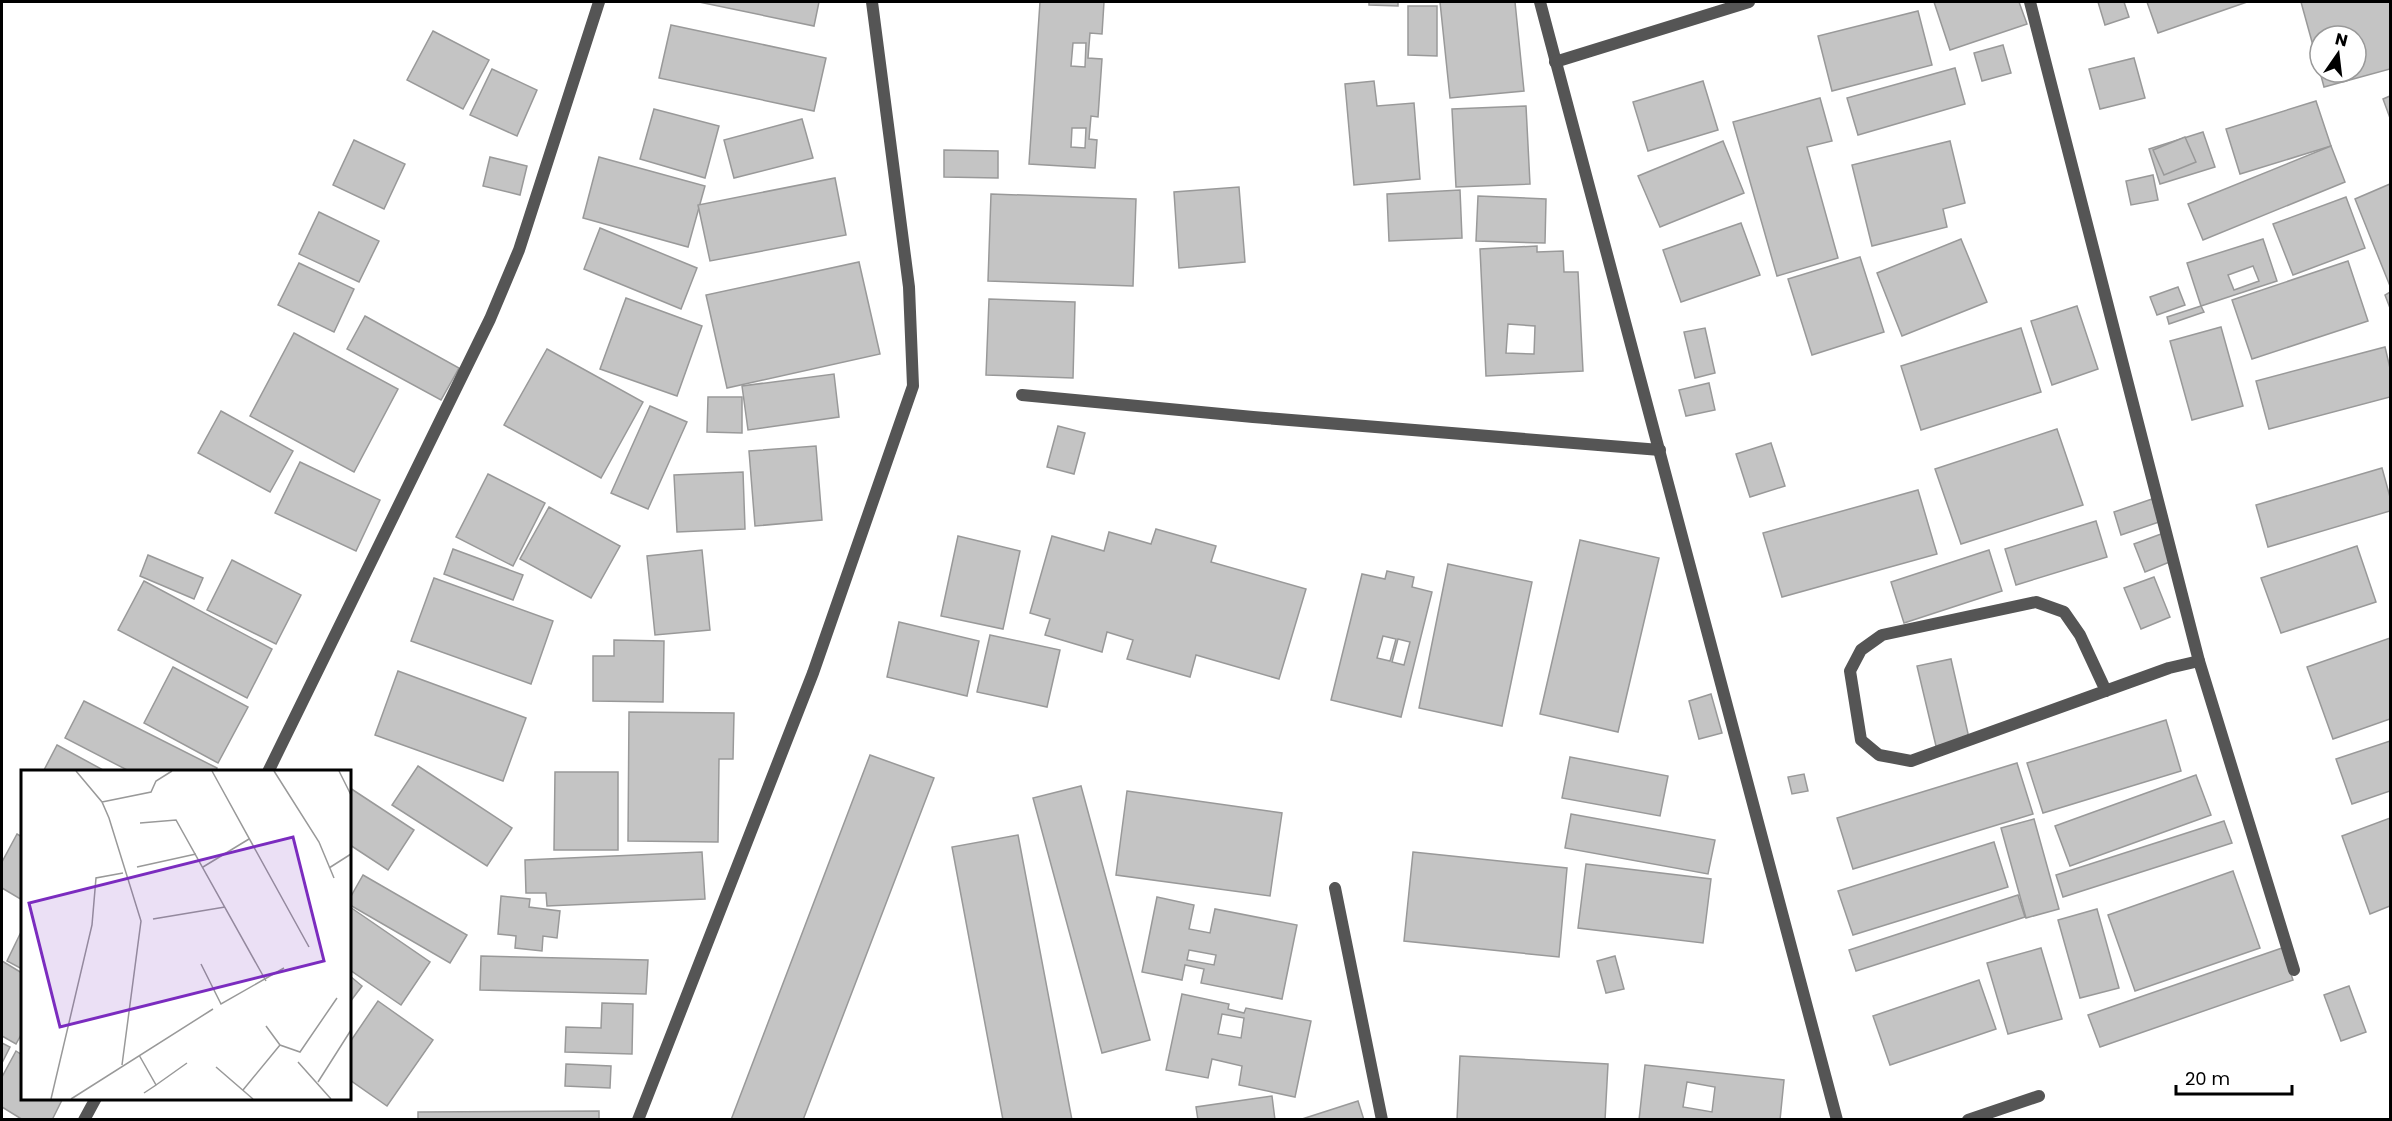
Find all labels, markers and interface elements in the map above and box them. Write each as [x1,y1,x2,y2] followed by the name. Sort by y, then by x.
[2308,24,2368,84] north arrow
[2333,27,2350,53] text: N
[21,770,351,1100] inset map
[2176,1058,2292,1096] scale bar
[2185,1066,2230,1091] text: 20 m

